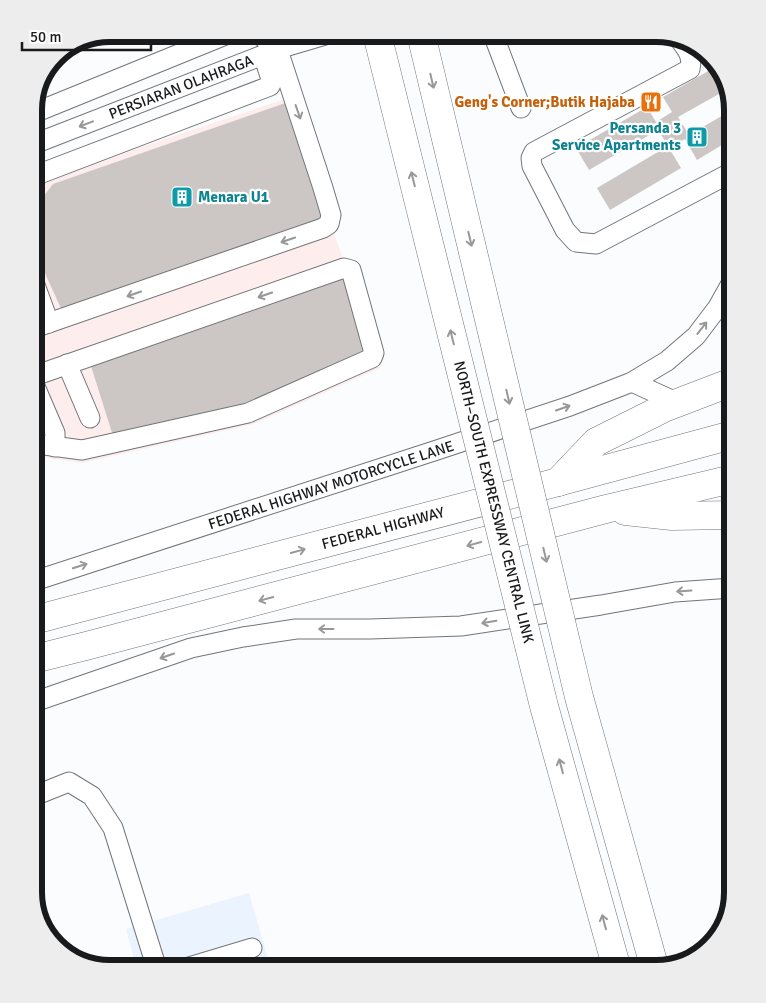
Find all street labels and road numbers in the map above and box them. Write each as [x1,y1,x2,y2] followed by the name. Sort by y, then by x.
[106,51,256,123] street label: PERSIARAN OLAHRAGA
[450,359,538,645] street label: NORTH–SOUTH EXPRESSWAY CENTRAL LINK
[206,437,456,533] street label: FEDERAL HIGHWAY MOTORCYCLE LANE
[320,503,446,553] street label: FEDERAL HIGHWAY

